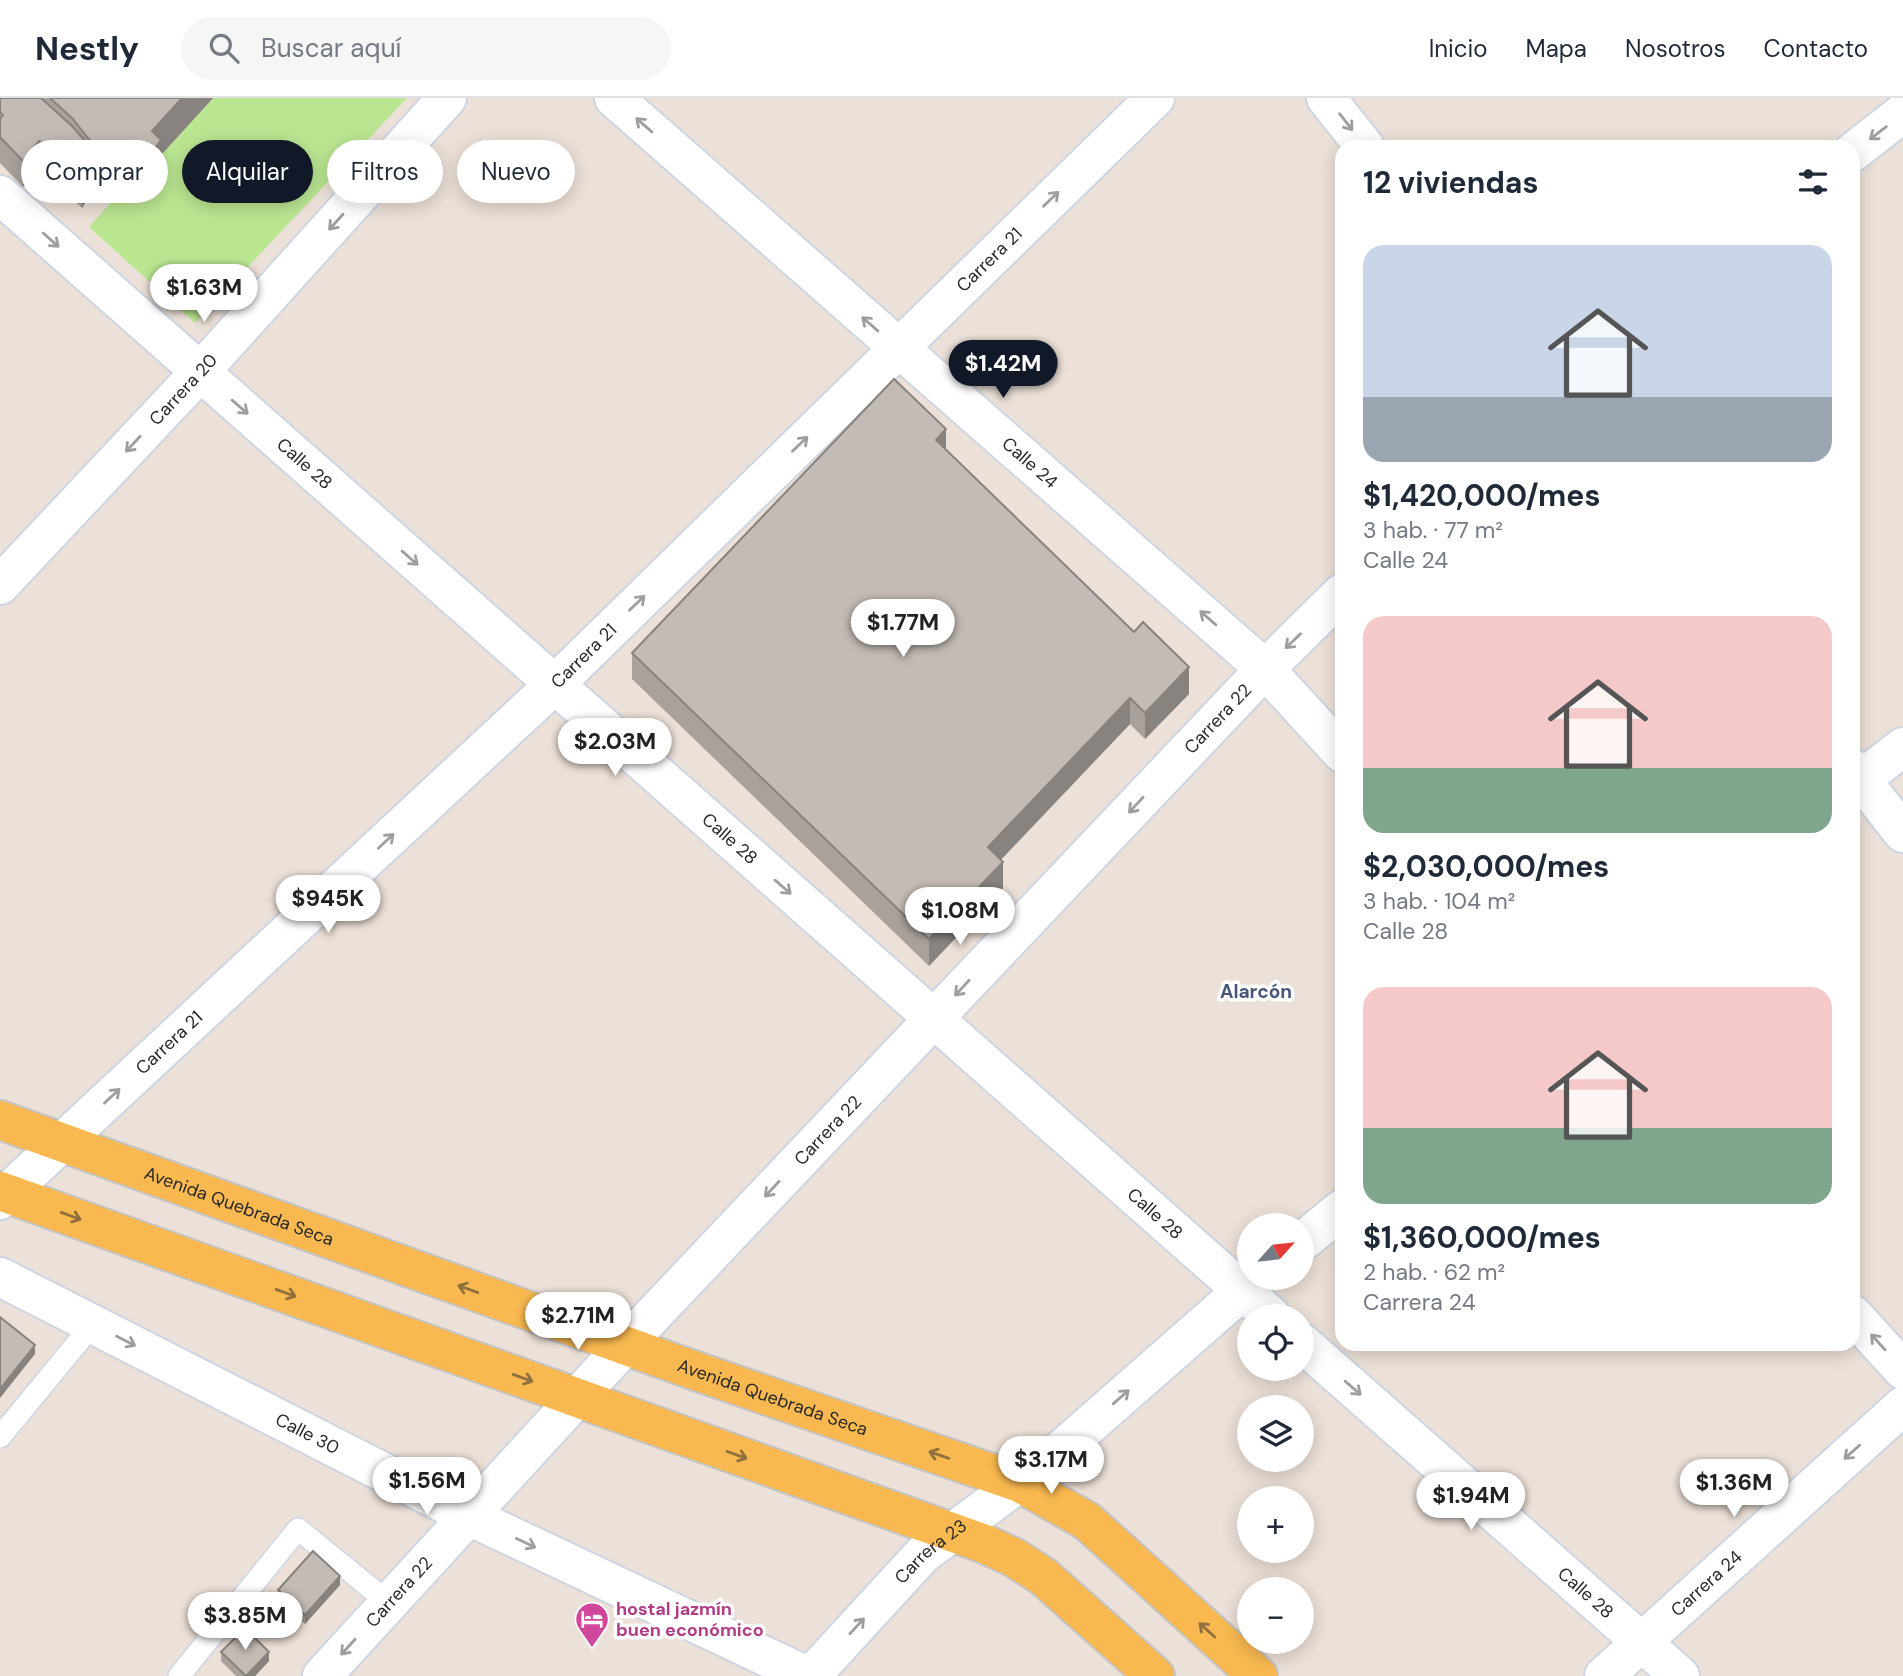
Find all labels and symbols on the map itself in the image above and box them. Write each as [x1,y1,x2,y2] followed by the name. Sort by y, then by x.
[1338,113,1353,131] one-way arrow
[636,116,653,133] one-way arrow
[1869,125,1888,140] one-way arrow
[1042,191,1059,208] one-way arrow
[328,213,344,231] one-way arrow
[951,222,1028,297] street label: Carrera 21
[42,232,60,248] one-way arrow
[147,264,261,324] pin: $1.63M
[861,316,879,332] one-way arrow
[946,341,1060,400] pin: $1.42M
[144,349,223,431] street label: Carrera 20
[230,399,248,415] one-way arrow
[272,432,337,495] street label: Calle 28
[997,432,1063,494] street label: Calle 24
[124,435,141,452] one-way arrow
[791,435,808,452] one-way arrow
[401,550,419,566] one-way arrow
[629,594,646,611] one-way arrow
[846,600,960,659] pin: $1.77M
[1199,610,1217,626] one-way arrow
[546,618,622,694] street label: Carrera 21
[1285,632,1302,649] one-way arrow
[1179,679,1257,759] street label: Carrera 22
[558,718,672,778] pin: $2.03M
[1127,796,1144,813] one-way arrow
[697,808,763,870] street label: Calle 28
[377,832,394,849] one-way arrow
[279,876,377,935] pin: $945K
[774,879,792,895] one-way arrow
[903,888,1017,947] pin: $1.08M
[954,979,971,996] one-way arrow
[1220,979,1292,1004] district label: Alarcón
[131,1006,208,1080] street label: Carrera 21
[103,1088,121,1104] one-way arrow
[789,1090,867,1171] street label: Carrera 22
[141,1161,337,1251] street label: Avenida Quebrada Seca
[764,1180,781,1197] one-way arrow
[1122,1183,1188,1245] street label: Calle 28
[60,1211,82,1223] one-way arrow
[1237,1213,1314,1290] north arrow
[458,1282,480,1294] one-way arrow
[274,1288,296,1300] one-way arrow
[521,1292,635,1352] pin: $2.71M
[116,1334,136,1348] one-way arrow
[1870,1334,1886,1352] one-way arrow
[674,1353,871,1442] street label: Avenida Quebrada Seca
[511,1373,533,1385] one-way arrow
[1344,1380,1362,1396] one-way arrow
[1111,1389,1129,1405] one-way arrow
[271,1407,343,1460] street label: Calle 30
[994,1436,1108,1496] pin: $3.17M
[1843,1444,1861,1460] one-way arrow
[928,1448,950,1460] one-way arrow
[725,1450,747,1462] one-way arrow
[370,1458,484,1517] pin: $1.56M
[1677,1460,1791,1519] pin: $1.36M
[1414,1472,1528,1532] pin: $1.94M
[889,1514,972,1589] street label: Carrera 23
[515,1537,536,1550] one-way arrow
[1666,1545,1747,1622] street label: Carrera 24
[360,1551,438,1632] street label: Carrera 22
[1553,1562,1619,1624] street label: Calle 28
[188,1592,302,1652] pin: $3.85M
[616,1597,764,1642] place label: hostal jazmín buen económico
[573,1600,611,1649] hotel icon: hostal jazmín buen económico
[849,1618,866,1635] one-way arrow
[1198,1622,1216,1638] one-way arrow
[340,1638,357,1655] one-way arrow

